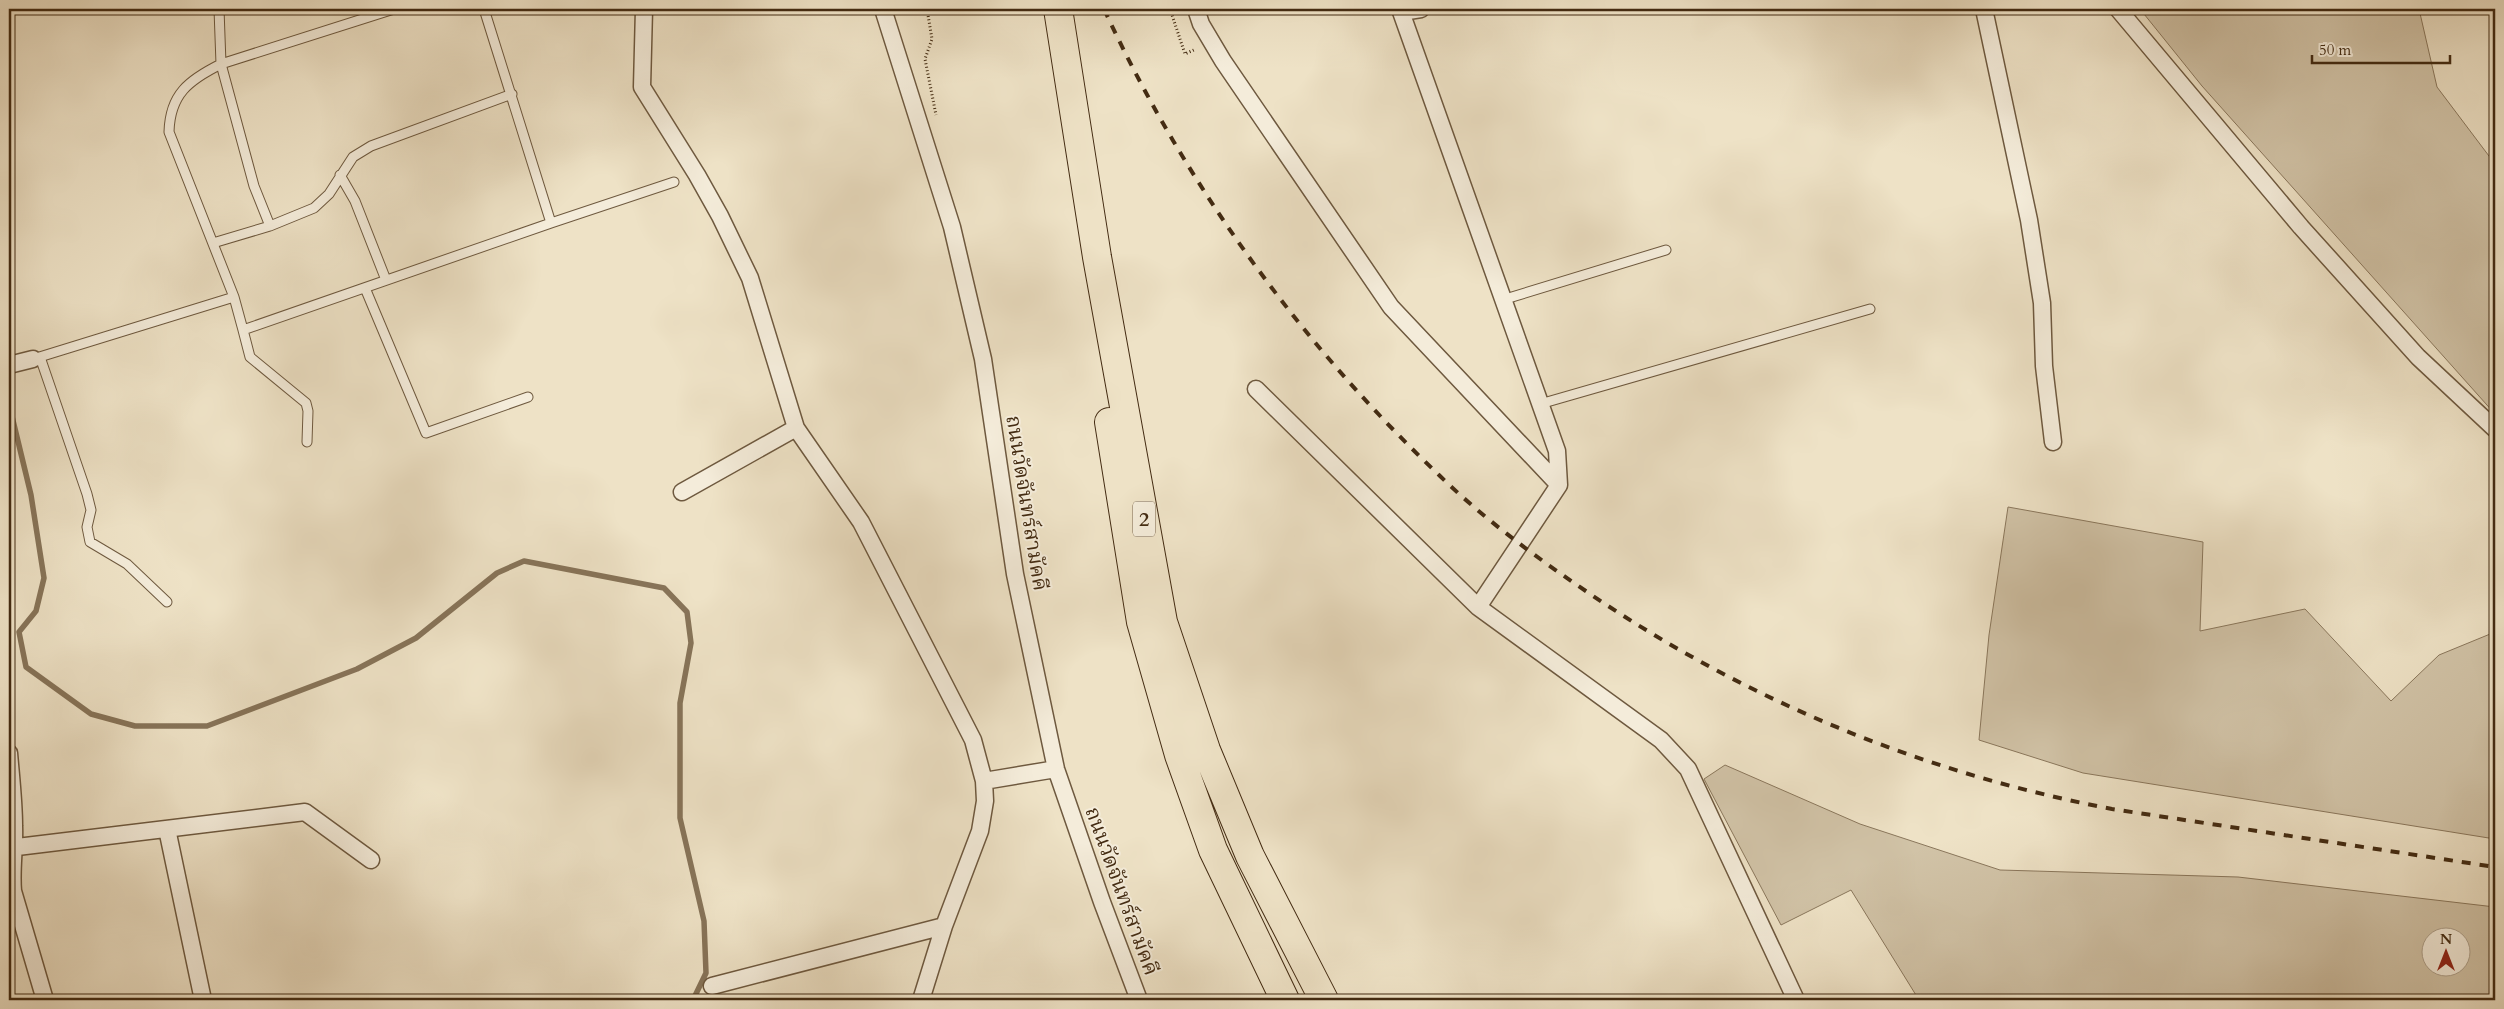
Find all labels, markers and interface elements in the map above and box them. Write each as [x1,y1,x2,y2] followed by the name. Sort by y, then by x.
[2312,32,2449,64] scale bar
[2319,40,2351,60] text: 50 m
[998,413,1055,593] street label: ถนนวัดจันทร์สามัคคี
[1133,502,1155,536] road number: 2
[1078,803,1166,980] street label: ถนนวัดจันทร์สามัคคี
[2422,926,2472,976] north arrow
[2440,930,2452,949] text: N

